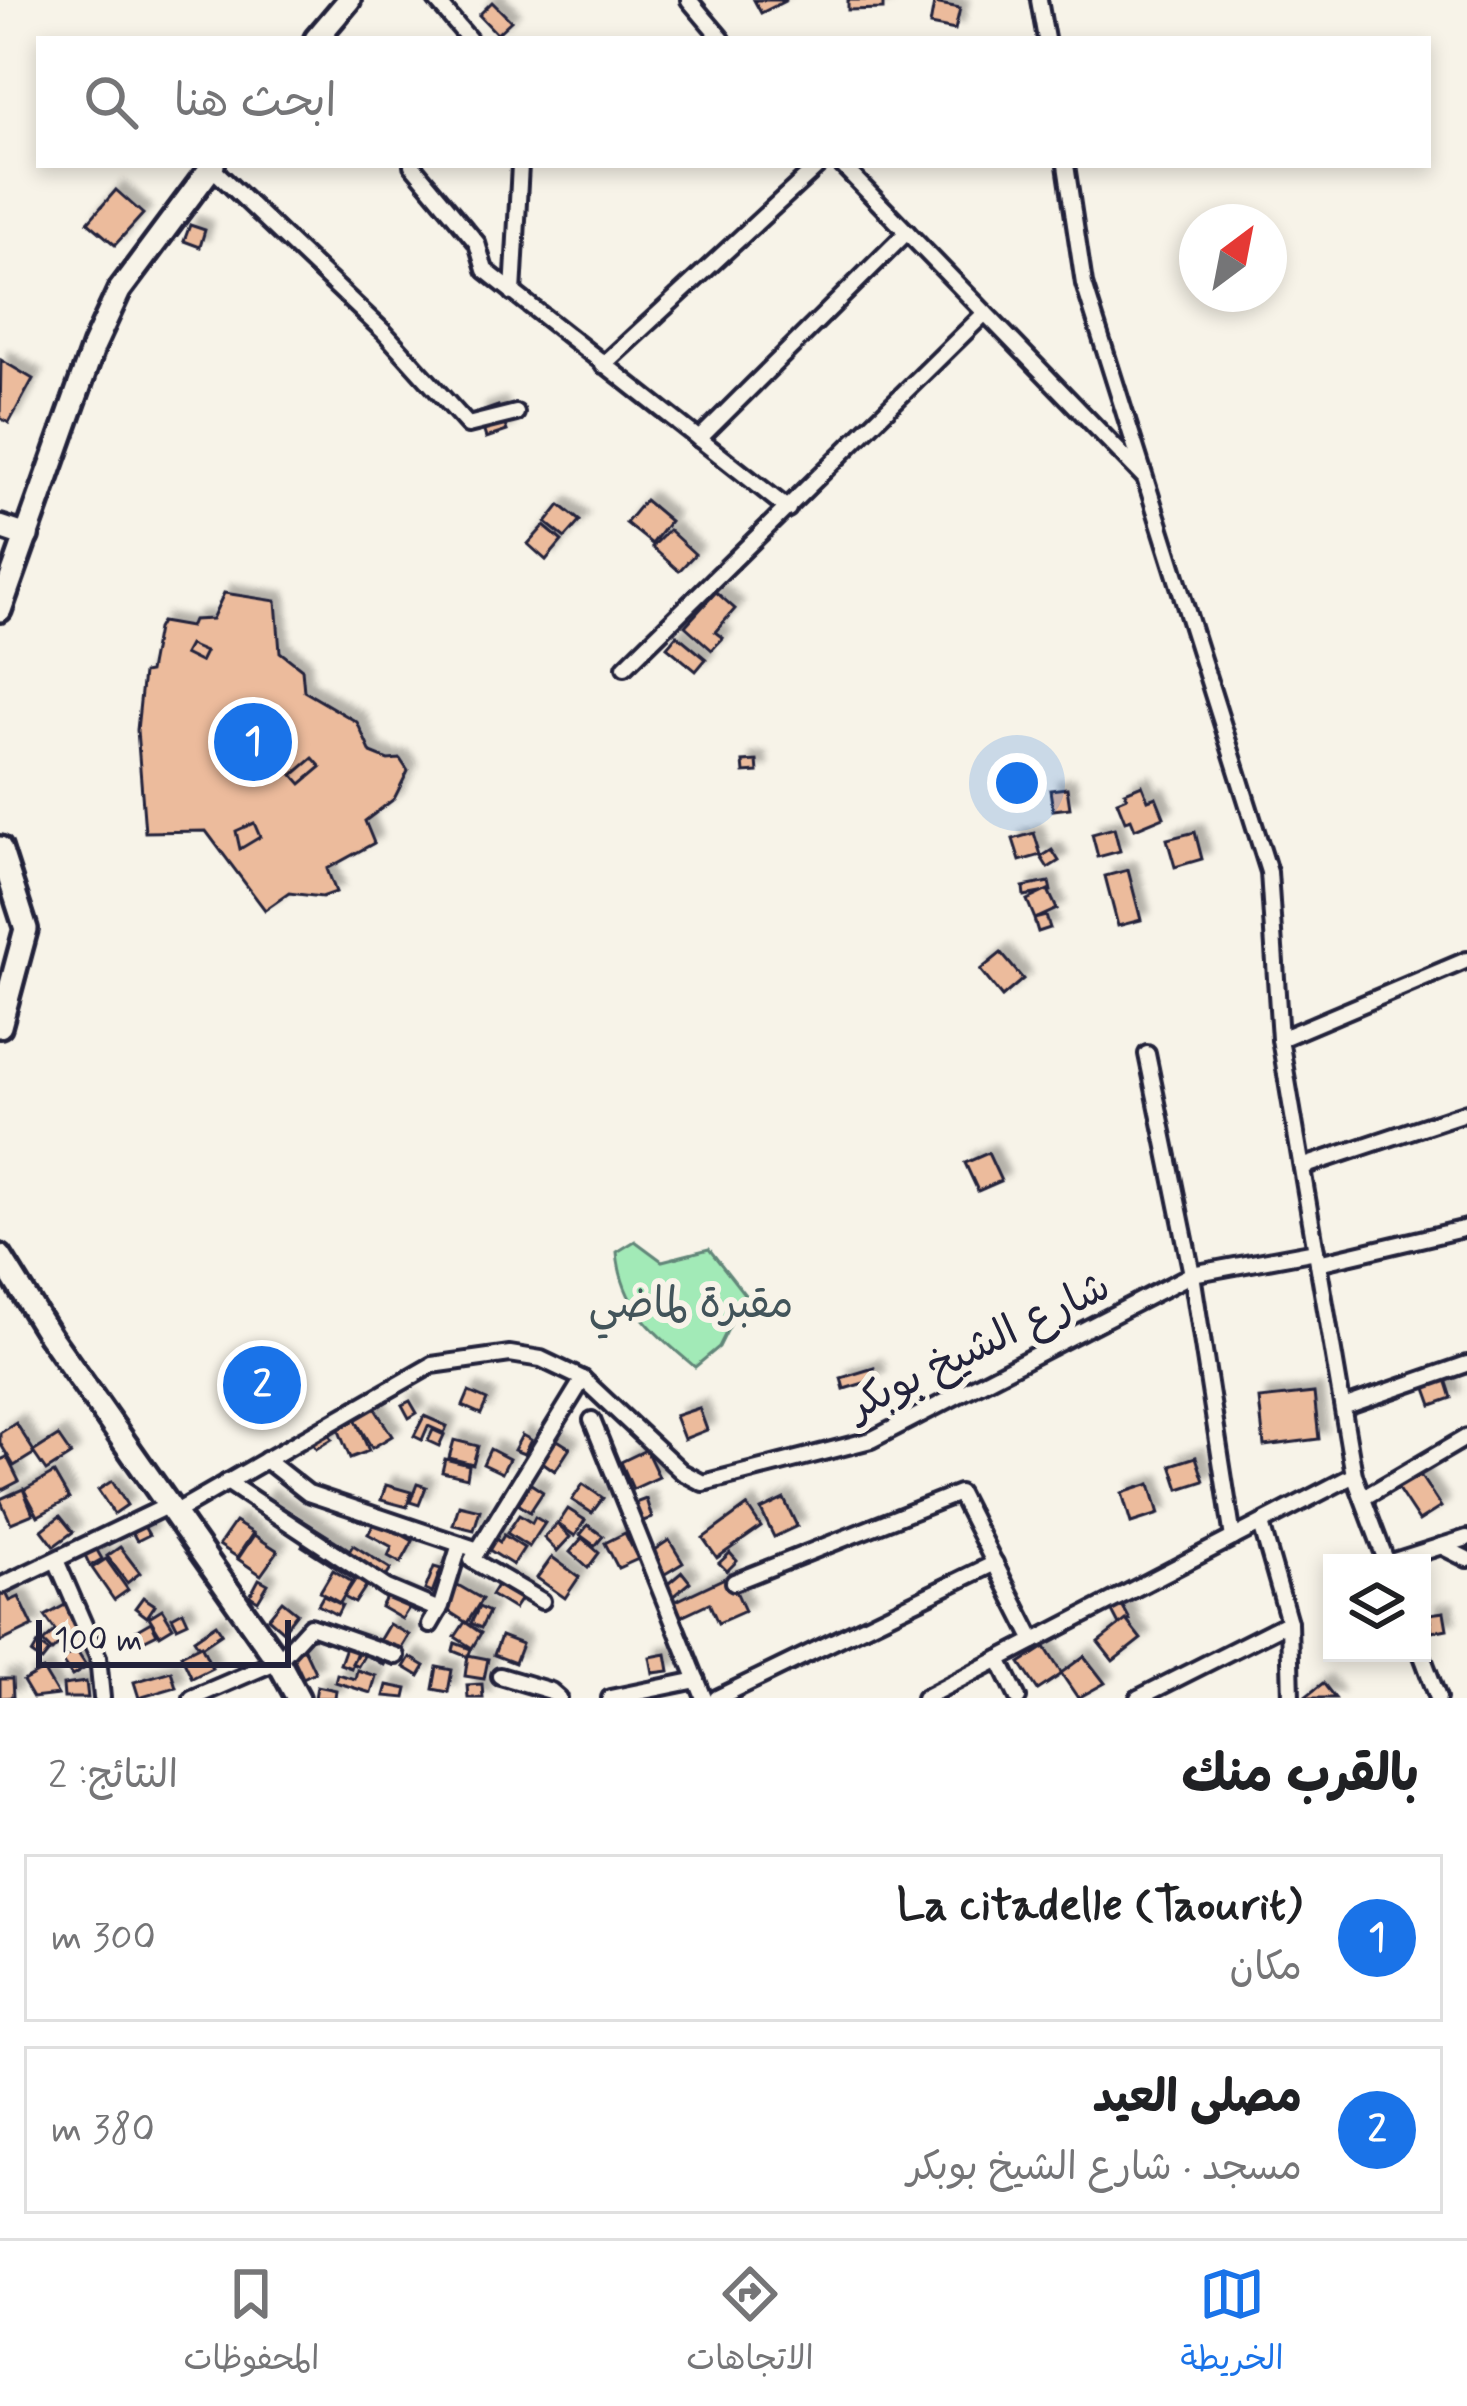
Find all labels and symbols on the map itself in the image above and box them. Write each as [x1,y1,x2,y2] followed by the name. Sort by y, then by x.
[1179,204,1287,312] north arrow
[214,697,292,787] pin: 1
[987,753,1047,813] your location
[837,1260,1120,1436] street label: شارع الشيخ بوبكر
[589,1278,793,1339] park label: مقبرة لماضي
[223,1340,301,1430] pin: 2
[36,1614,291,1667] scale bar

